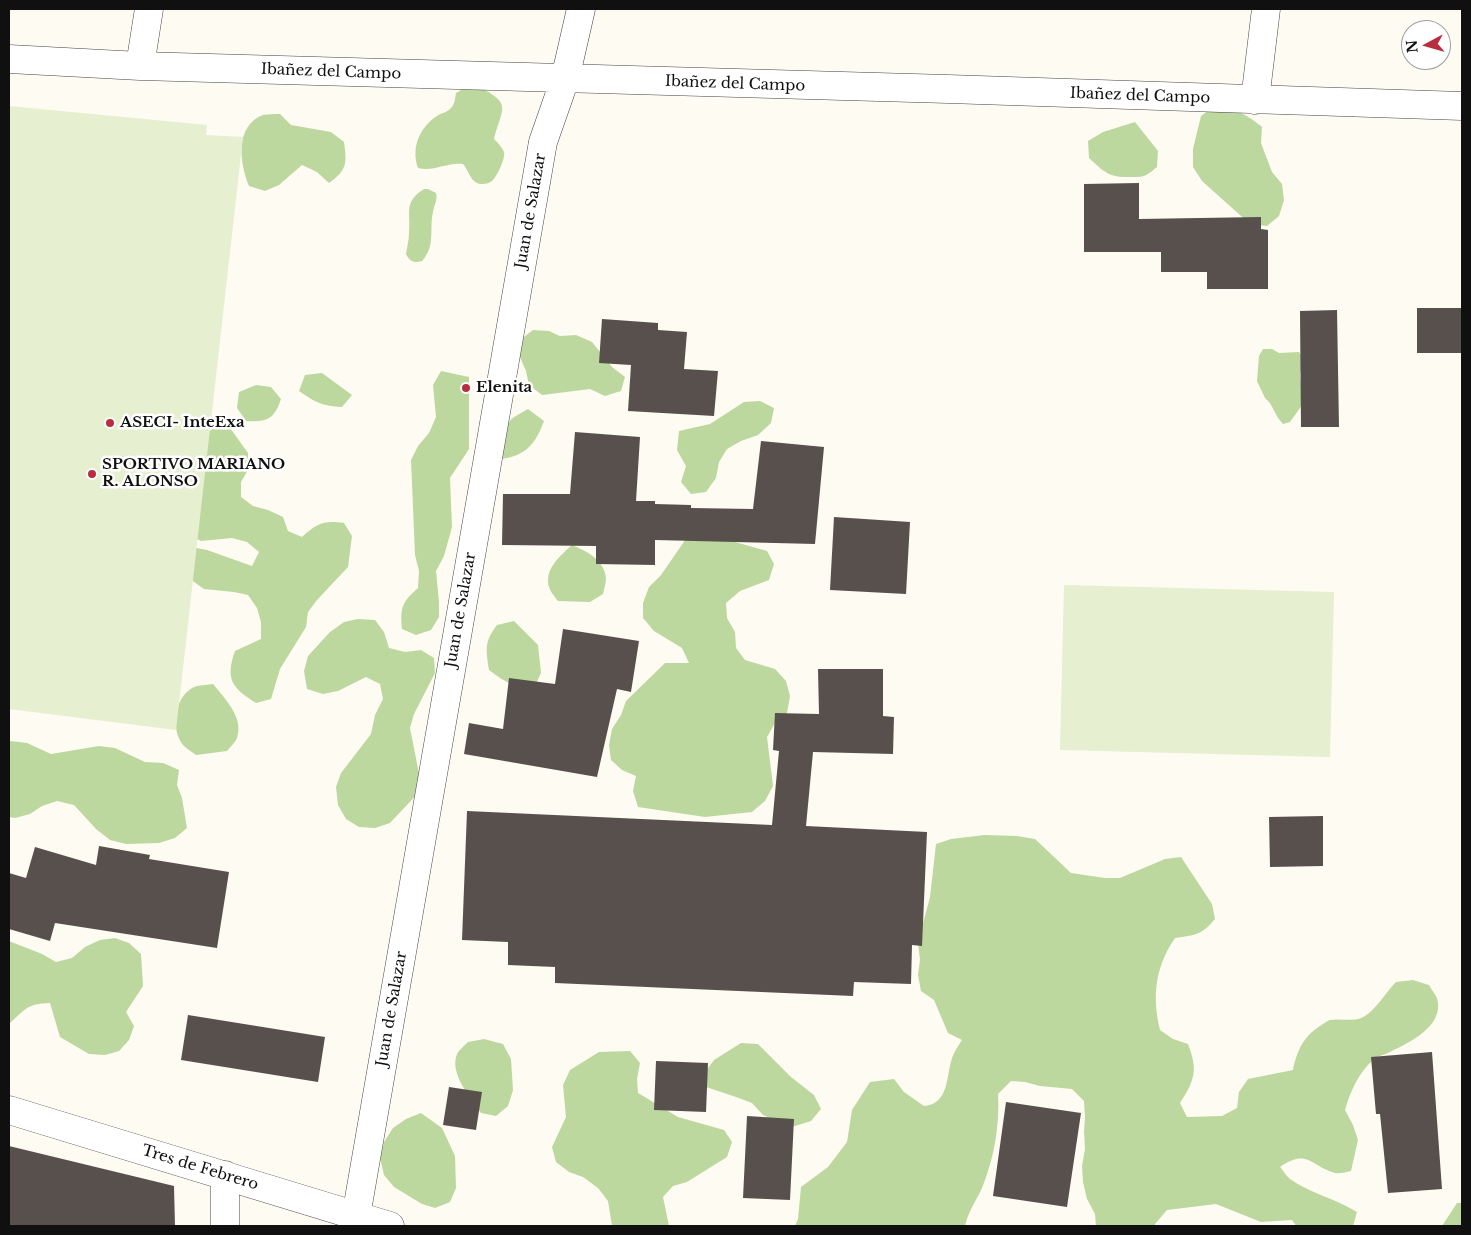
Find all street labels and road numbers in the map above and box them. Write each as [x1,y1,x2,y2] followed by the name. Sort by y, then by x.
[261,61,401,83] street label: Ibañez del Campo
[665,73,805,95] street label: Ibañez del Campo
[1070,85,1210,107] street label: Ibañez del Campo
[512,152,550,270] street label: Juan de Salazar
[442,551,480,669] street label: Juan de Salazar
[373,950,411,1068] street label: Juan de Salazar
[140,1142,260,1194] street label: Tres de Febrero

